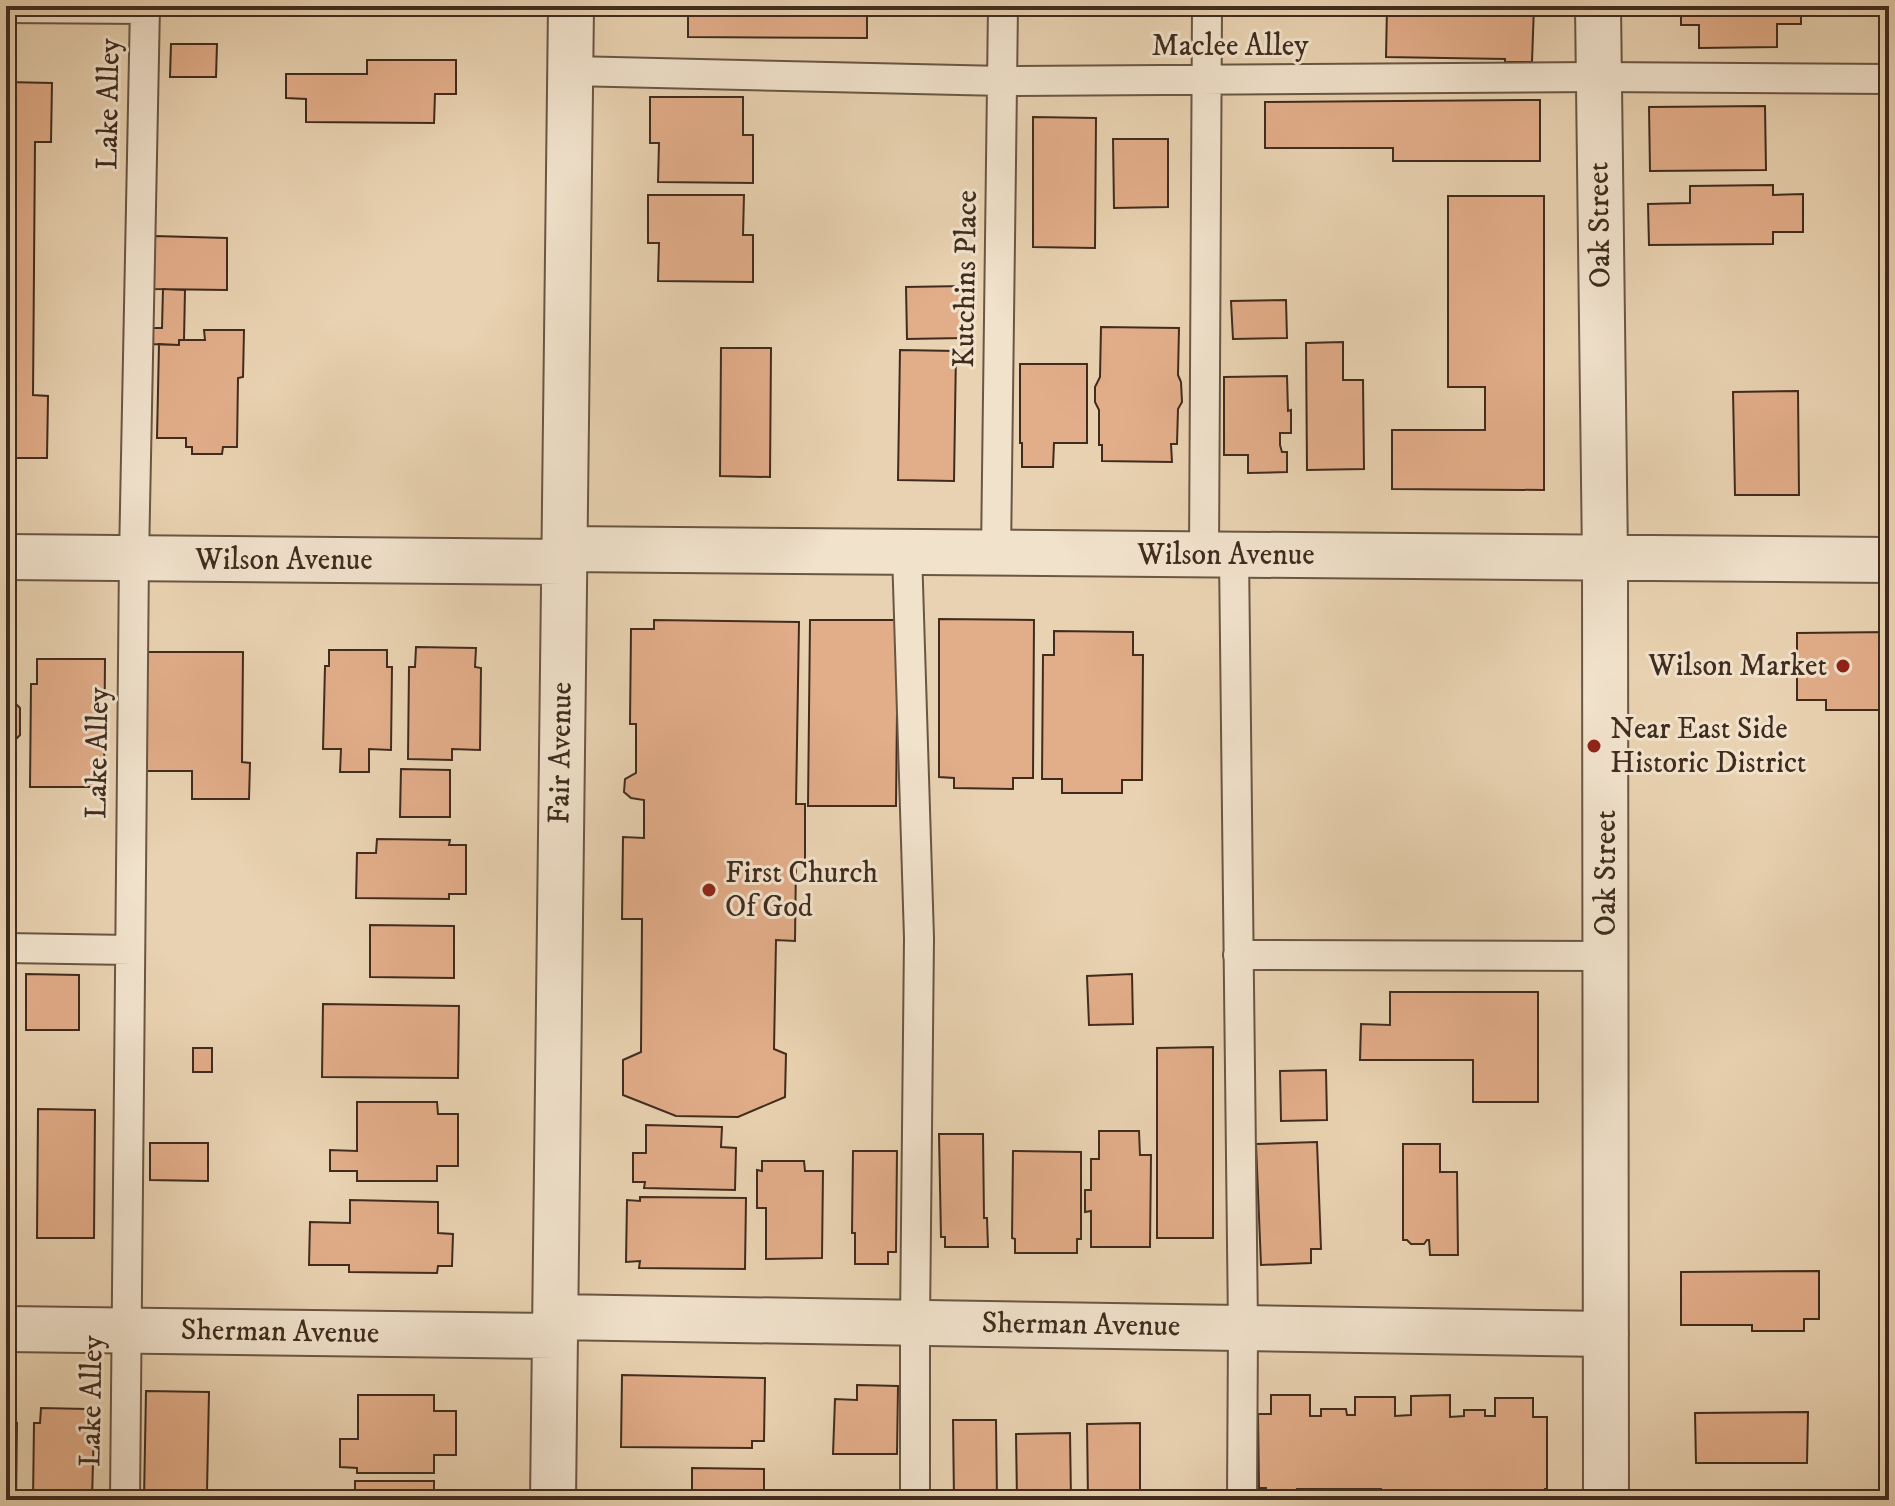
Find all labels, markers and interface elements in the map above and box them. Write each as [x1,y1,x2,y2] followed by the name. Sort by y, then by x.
[1152,28,1309,65] street label: Maclee Alley
[89,37,129,170] street label: Lake Alley
[1580,162,1620,288] street label: Oak Street
[946,190,986,368] street label: Kutchins Place
[1136,537,1315,574] street label: Wilson Avenue
[194,542,373,579] street label: Wilson Avenue
[1647,648,1827,685] place label: Wilson Market
[1834,657,1852,675] marker: Wilson Market
[541,682,581,824] street label: Fair Avenue
[78,686,118,819] street label: Lake Alley
[1610,711,1806,782] place label: Near East Side Historic District
[1585,737,1603,755] marker: Near East Side Historic District
[1588,810,1625,936] street label: Oak Street
[725,855,878,926] place label: First Church Of God
[700,881,718,899] marker: First Church Of God
[981,1305,1181,1345] street label: Sherman Avenue
[180,1312,380,1352] street label: Sherman Avenue
[72,1334,112,1467] street label: Lake Alley

